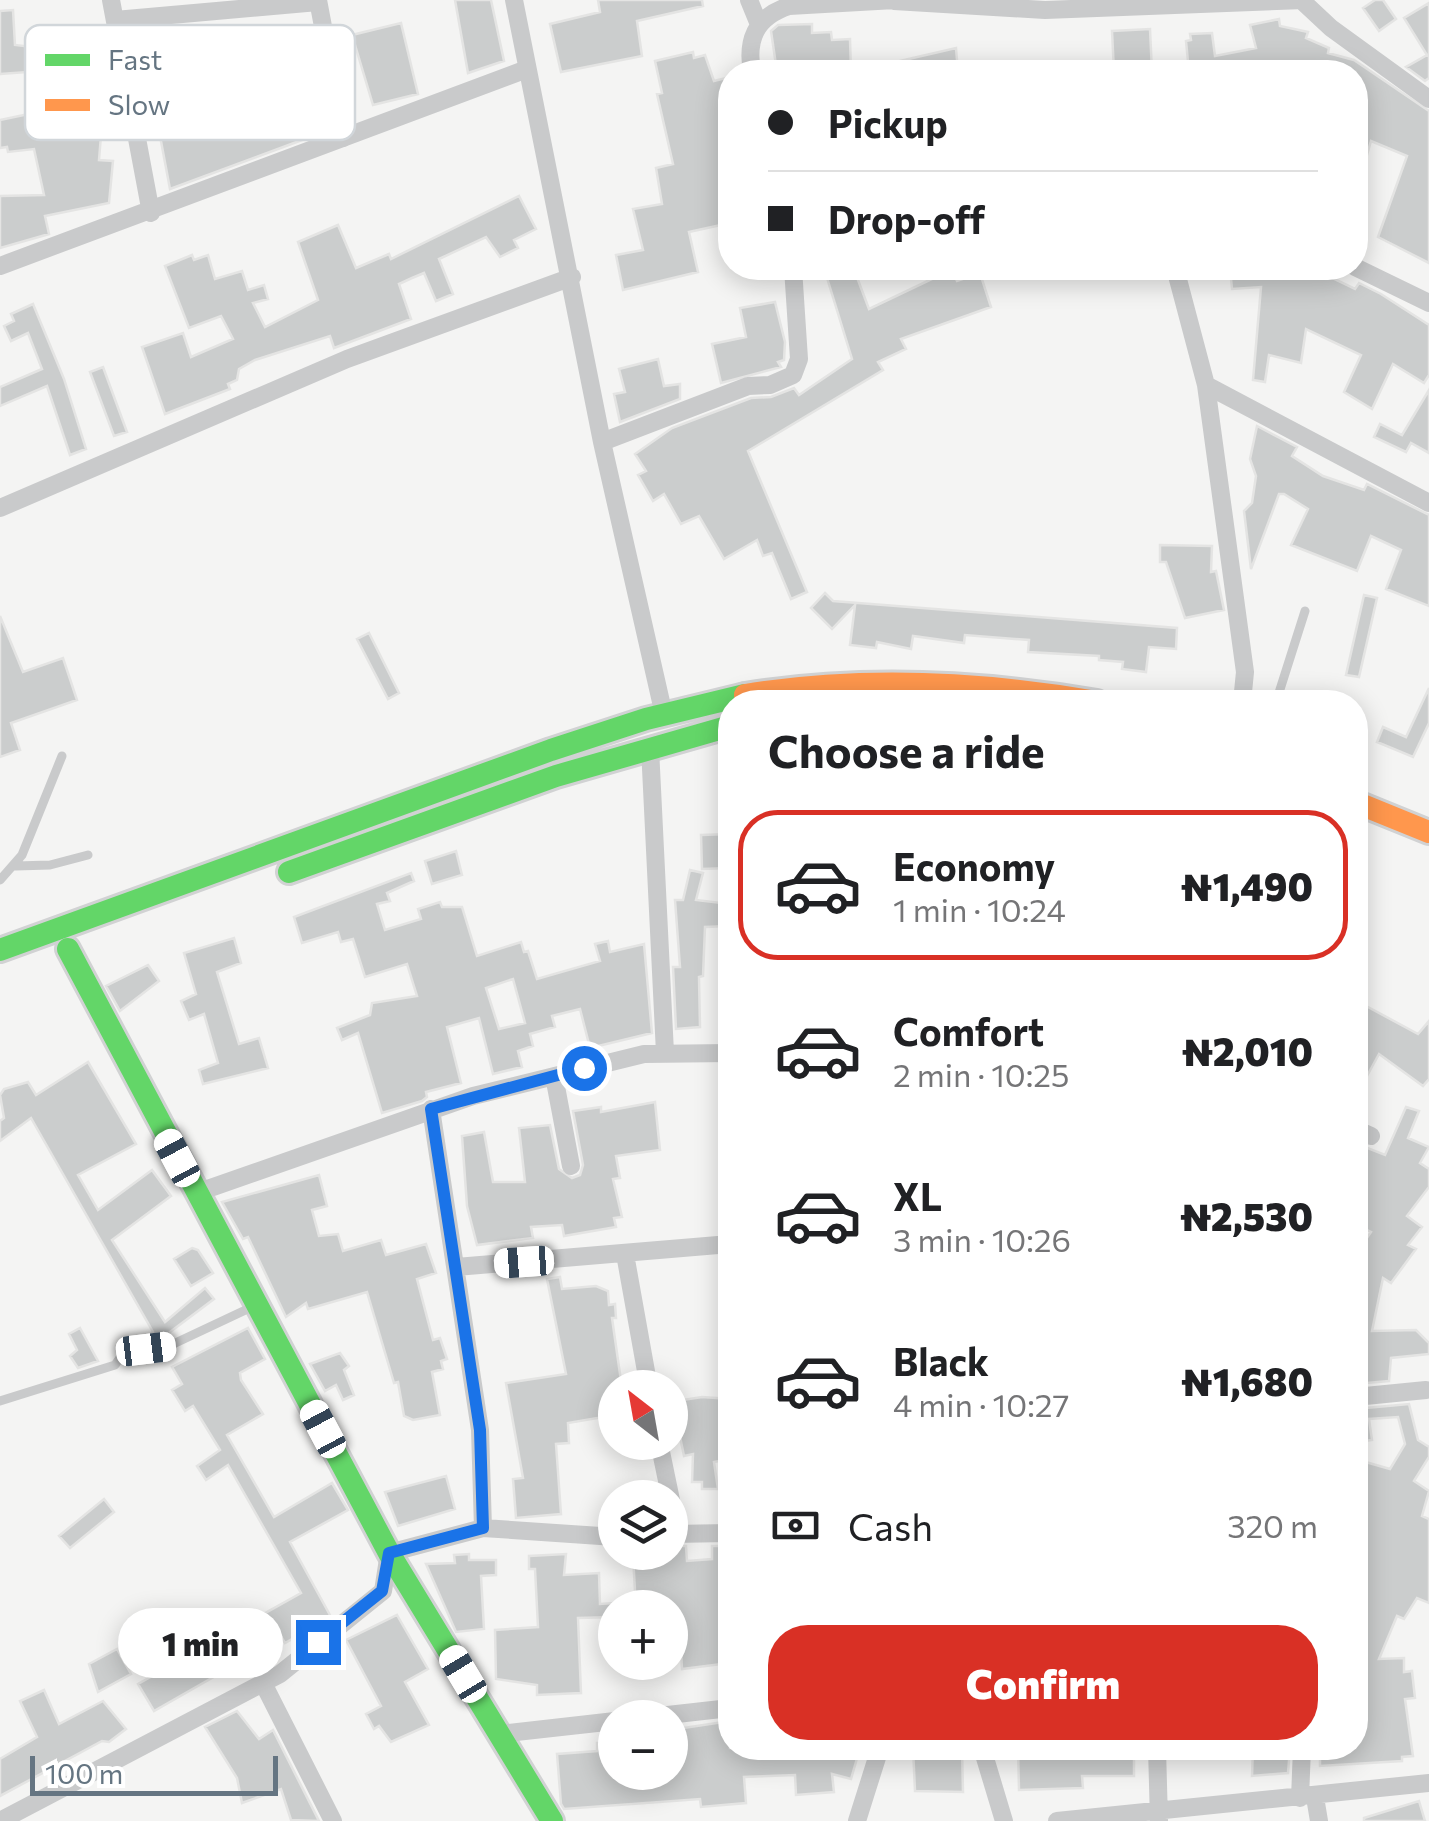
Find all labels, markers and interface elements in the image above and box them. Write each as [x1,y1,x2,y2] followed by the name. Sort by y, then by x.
[25,25,355,140] legend
[108,42,162,76] text: Fast
[108,87,170,121] text: Slow
[828,99,948,146] text: Pickup
[828,195,985,242] text: Drop-off
[768,722,1045,777] text: Choose a ride
[773,840,863,930] icon: car
[893,842,1055,889] text: Economy
[1181,862,1313,909] text: ₦1,490
[893,889,1066,929] text: 1 min · 10:24
[773,1005,863,1095] icon: car
[893,1007,1044,1054] text: Comfort
[1182,1027,1313,1074] text: ₦2,010
[562,1046,607,1091] route start
[893,1054,1069,1094] text: 2 min · 10:25
[150,1124,204,1192] car
[773,1170,863,1260] icon: car
[893,1172,942,1219] text: XL
[1180,1192,1313,1239] text: ₦2,530
[893,1219,1071,1259] text: 3 min · 10:26
[493,1245,555,1279] car
[114,1330,178,1368] car
[773,1335,863,1425] icon: car
[893,1337,989,1384] text: Black
[1181,1357,1313,1404] text: ₦1,680
[598,1370,688,1460] north arrow
[598,1370,688,1790] map controls
[893,1384,1069,1424] text: 4 min · 10:27
[296,1395,350,1463] car
[598,1480,688,1570] button: layers
[768,1498,823,1553] icon: cash
[848,1502,933,1549] text: Cash
[1227,1505,1318,1545] text: 320 m
[598,1590,688,1680] button: +
[118,1607,283,1677] callout: 1 min
[296,1620,341,1665] route end
[162,1623,239,1663] text: 1 min
[768,1625,1318,1740] button: Confirm
[435,1641,491,1707] car
[598,1700,688,1790] button: −
[30,1751,278,1796] scale bar
[45,1756,123,1790] text: 100 m

